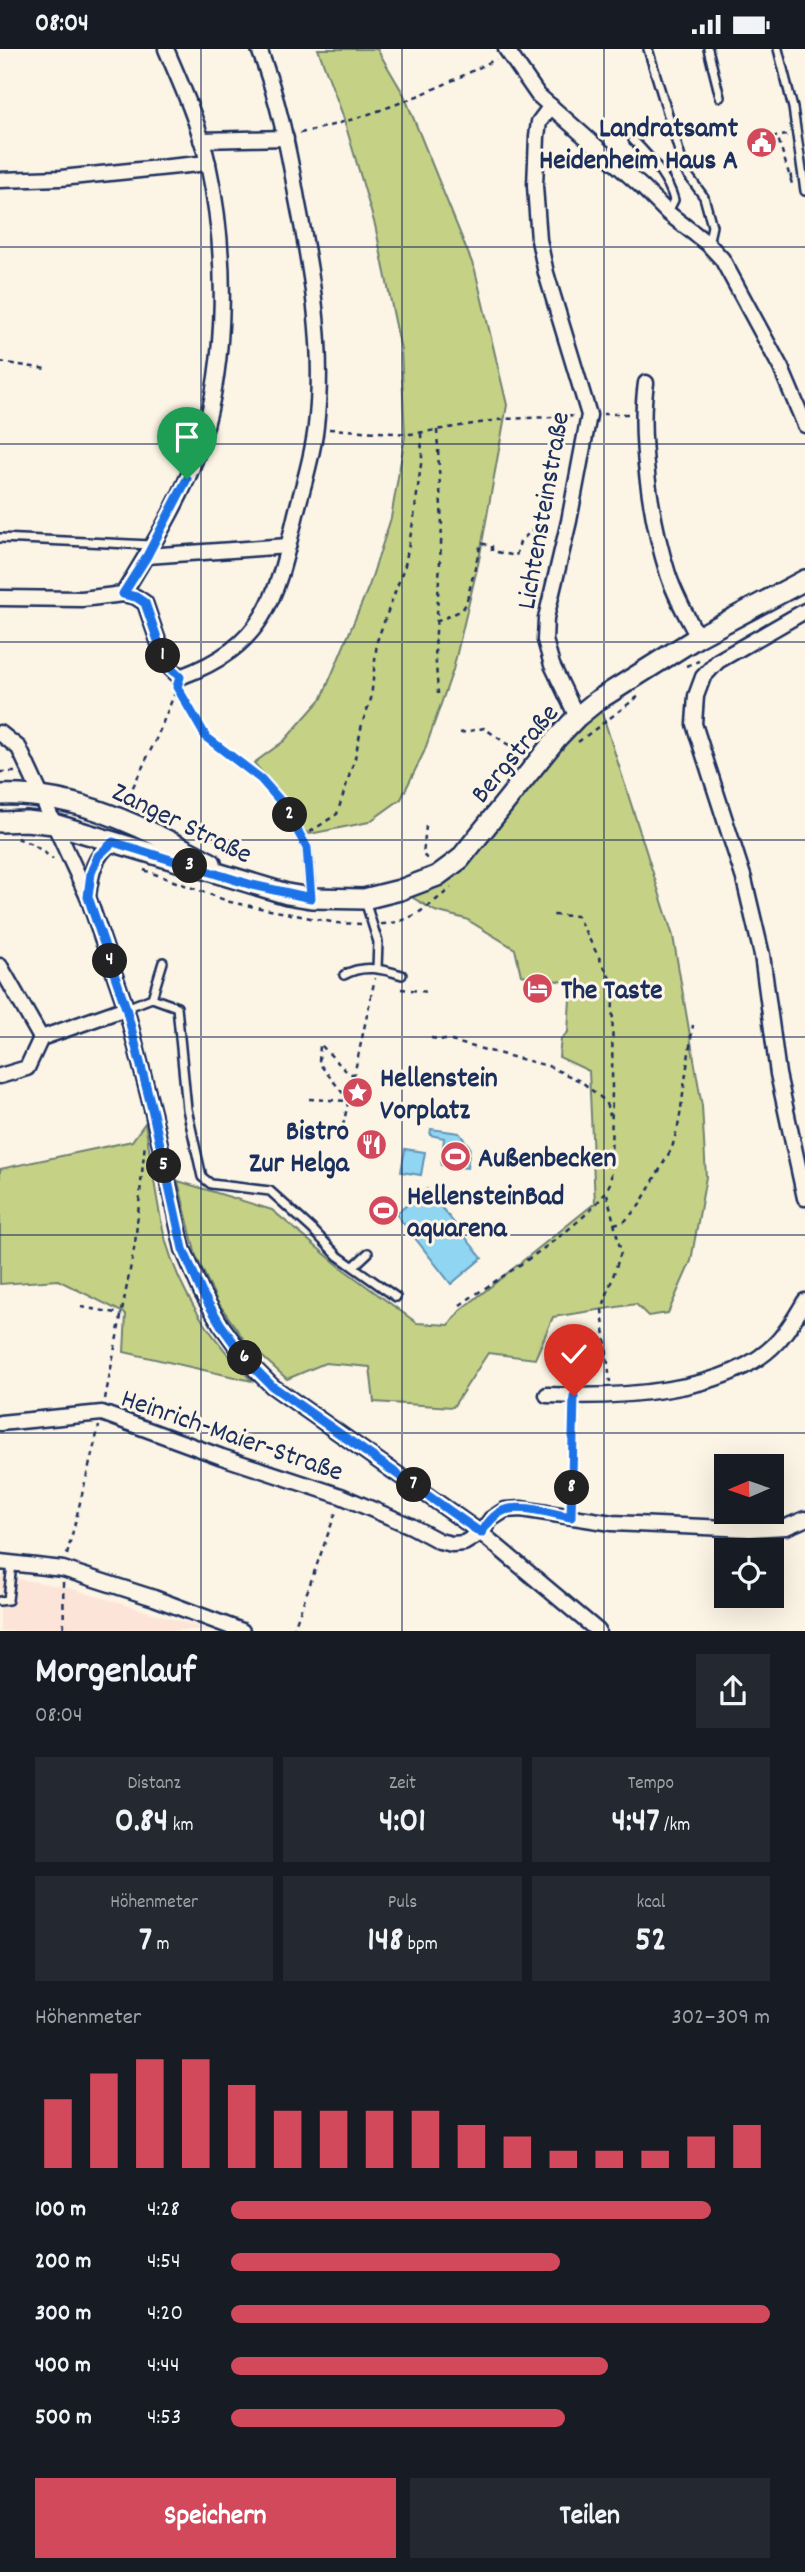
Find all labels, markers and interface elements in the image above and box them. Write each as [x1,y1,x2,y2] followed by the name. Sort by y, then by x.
[35,6,89,43] text: 08:04
[539,111,739,183] place label: Landratsamt Heidenheim Haus A
[744,125,778,159] public building icon: Landratsamt Heidenheim Haus A
[157,407,217,479] pin
[509,409,583,613] street label: Lichtensteinstraße
[168,418,206,456] icon: arrive
[146,639,180,673] pin: 1
[160,642,165,669] text: 1
[463,697,571,814] street label: Bergstraße
[104,774,258,877] street label: Zanger Straße
[272,797,308,833] pin: 2
[285,801,294,828] text: 2
[172,849,208,883] pin: 3
[185,852,194,879] text: 3
[92,943,128,979] pin: 4
[106,947,113,974] text: 4
[521,971,555,1005] hotel icon: The Taste
[561,973,663,1013] place label: The Taste
[380,1061,498,1133] place label: Hellenstein Vorplatz
[340,1075,374,1109] place icon: Hellenstein Vorplatz
[249,1114,350,1186] place label: Bistro Zur Helga
[355,1128,389,1162] restaurant icon: Bistro Zur Helga
[438,1139,472,1173] sports icon: Außenbecken
[478,1141,616,1181] place label: Außenbecken
[146,1149,182,1183] pin: 5
[159,1152,168,1179] text: 5
[407,1179,564,1251] place label: HellensteinBad aquarena
[367,1193,401,1227] sports icon: HellensteinBad aquarena
[544,1324,604,1396] pin
[555,1335,593,1373] icon: check
[228,1341,262,1375] pin: 6
[240,1344,249,1371] text: 6
[115,1381,348,1495] street label: Heinrich-Maier-Straße
[714,1454,784,1524] north arrow
[714,1454,784,1608] map controls
[396,1467,432,1503] pin: 7
[410,1471,417,1498] text: 7
[554,1471,590,1505] pin: 8
[568,1474,575,1501] text: 8
[714,1538,784,1608] button: locate
[35,1646,196,1701] text: Morgenlauf
[696,1654,770,1728] button: share
[35,1700,83,1733] text: 08:04
[128,1771,181,1798] text: Distanz
[389,1771,416,1798] text: Zeit
[628,1771,674,1798] text: Tempo
[115,1798,168,1848] text: 0.84
[379,1798,426,1848] text: 4:01
[611,1798,660,1848] text: 4:47
[168,1813,193,1840] text: km
[660,1813,690,1840] text: /km
[110,1890,198,1917] text: Höhenmeter
[388,1890,417,1917] text: Puls
[636,1890,665,1917] text: kcal
[139,1917,152,1967] text: 7
[367,1917,403,1967] text: 148
[635,1917,667,1967] text: 52
[152,1932,170,1959] text: m
[403,1932,438,1959] text: bpm
[35,2002,141,2035] text: Höhenmeter
[671,2002,770,2035] text: 302–309 m
[35,2194,86,2227] text: 100 m
[147,2194,180,2227] text: 4:28
[35,2246,91,2279] text: 200 m
[147,2246,181,2279] text: 4:54
[35,2298,91,2331] text: 300 m
[147,2298,183,2331] text: 4:20
[35,2350,91,2383] text: 400 m
[147,2350,179,2383] text: 4:44
[35,2402,92,2435] text: 500 m
[147,2402,181,2435] text: 4:53
[35,2478,396,2558] button: Speichern
[410,2478,770,2558] button: Teilen

